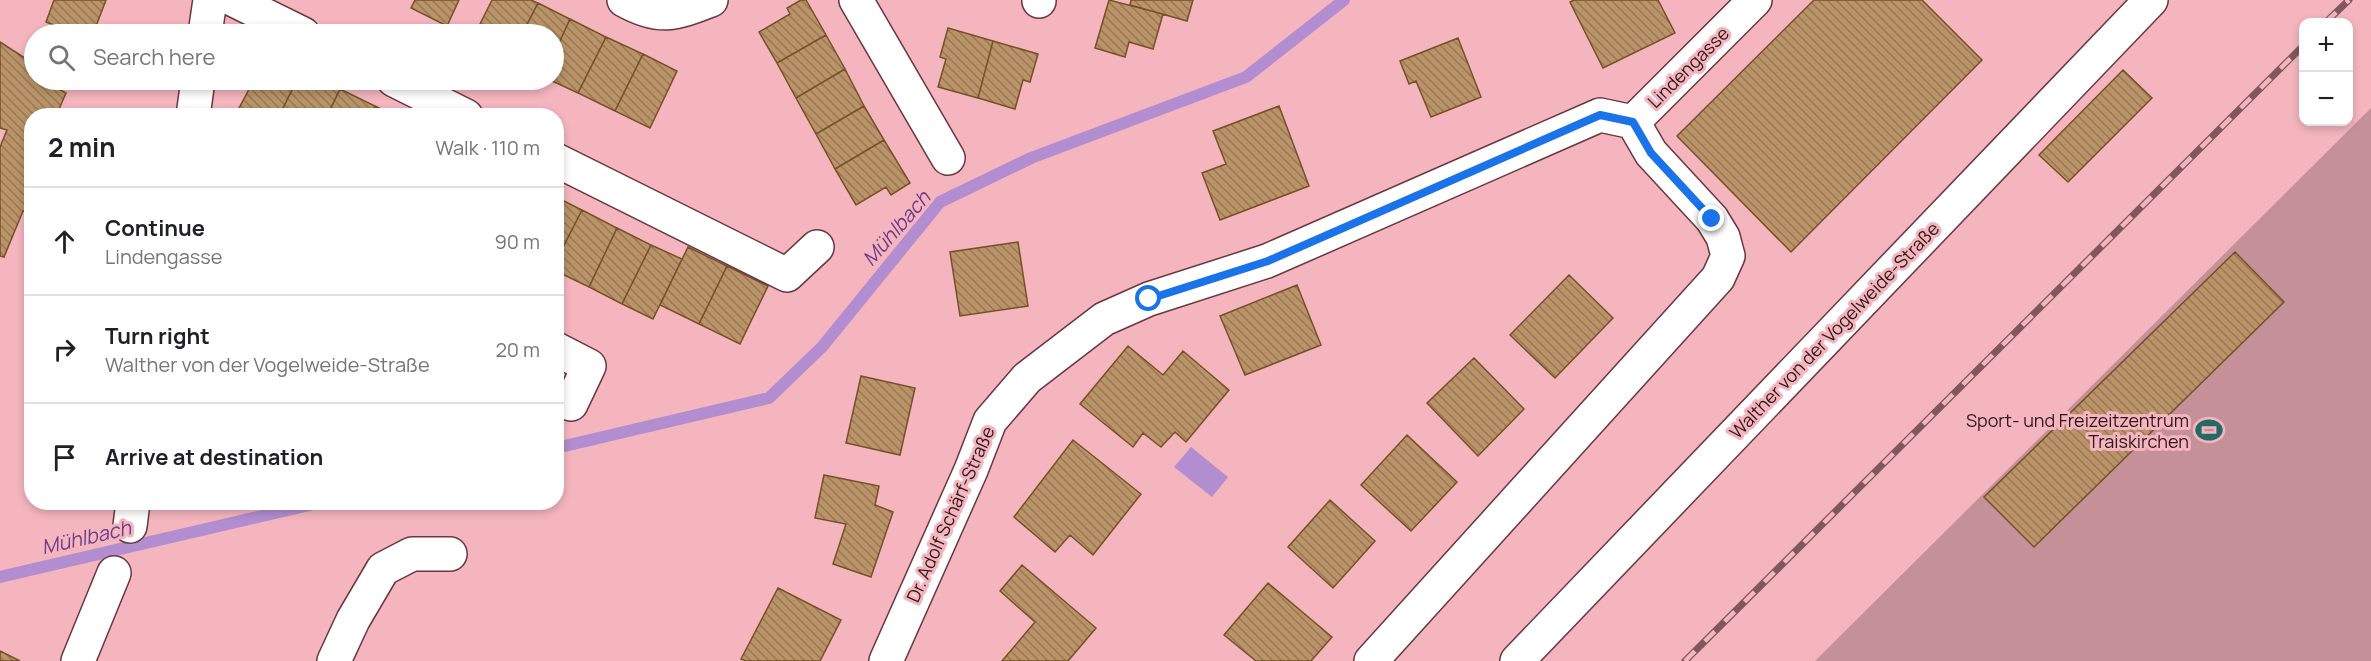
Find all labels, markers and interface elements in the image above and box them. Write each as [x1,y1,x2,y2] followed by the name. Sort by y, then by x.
[2299,18,2353,126] map controls
[2299,18,2353,72] button: +
[1642,21,1734,113] street label: Lindengasse
[24,24,564,90] search box
[45,41,78,74] icon: search
[93,42,215,72] text: Search here
[2299,72,2353,126] button: −
[48,129,116,165] text: 2 min
[435,134,540,161] text: Walk · 110 m
[856,184,937,271] water label: Mühlbach
[1698,205,1724,231] route end
[105,213,205,243] text: Continue
[1724,217,1944,443] street label: Walther von der Vogelweide-Straße
[48,225,81,258] icon: ahead
[494,228,540,255] text: 90 m
[105,243,222,270] text: Lindengasse
[1135,285,1161,311] route start
[105,321,210,351] text: Turn right
[48,333,81,366] icon: right
[495,336,540,363] text: 20 m
[105,351,430,378] text: Walther von der Vogelweide-Straße
[1966,408,2189,453] place label: Sport- und Freizeitzentrum Traiskirchen
[2194,415,2224,445] sports icon: Sport- und Freizeitzentrum Traiskirchen
[900,422,1000,606] street label: Dr. Adolf Schärf-Straße
[48,441,81,474] icon: arrive
[105,442,323,472] text: Arrive at destination
[39,513,135,560] water label: Mühlbach

